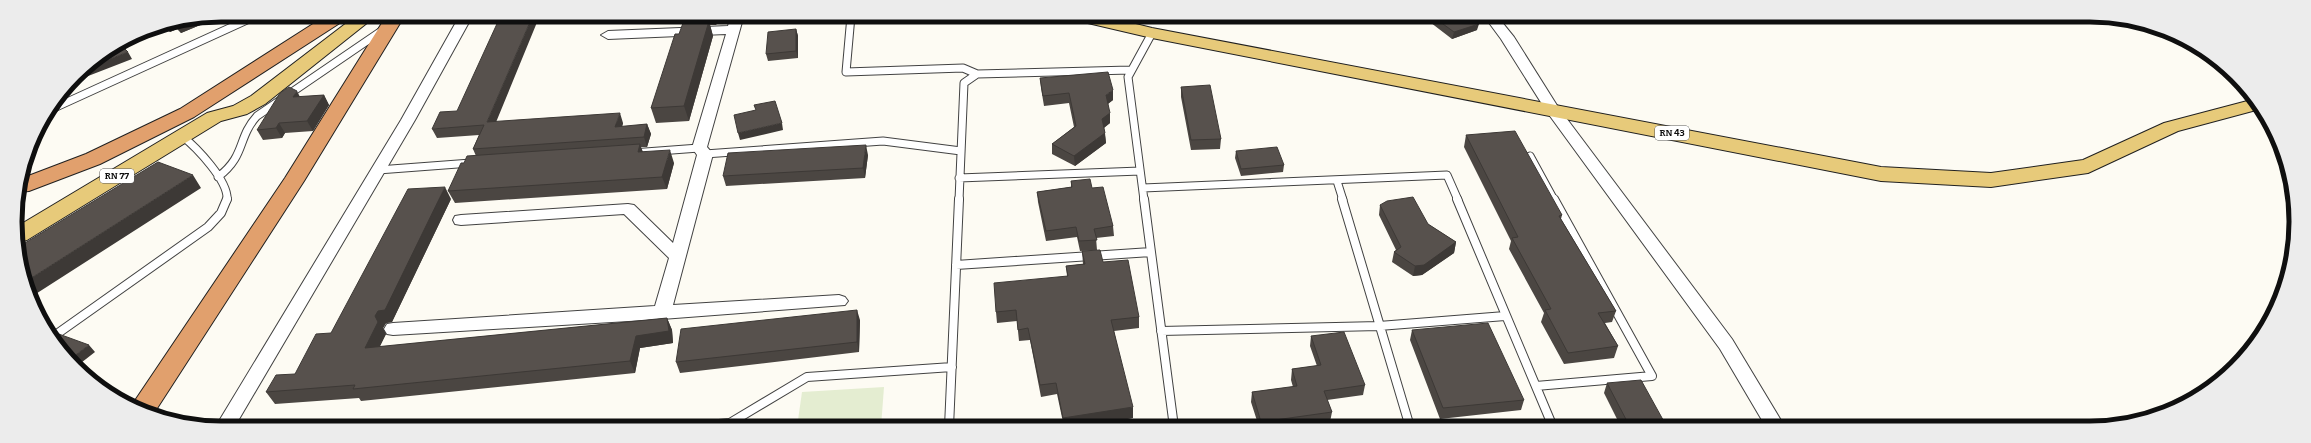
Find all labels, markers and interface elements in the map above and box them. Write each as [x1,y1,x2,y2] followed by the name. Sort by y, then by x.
[1655,126,1689,140] road number: RN 43
[100,169,134,183] road number: RN 77

